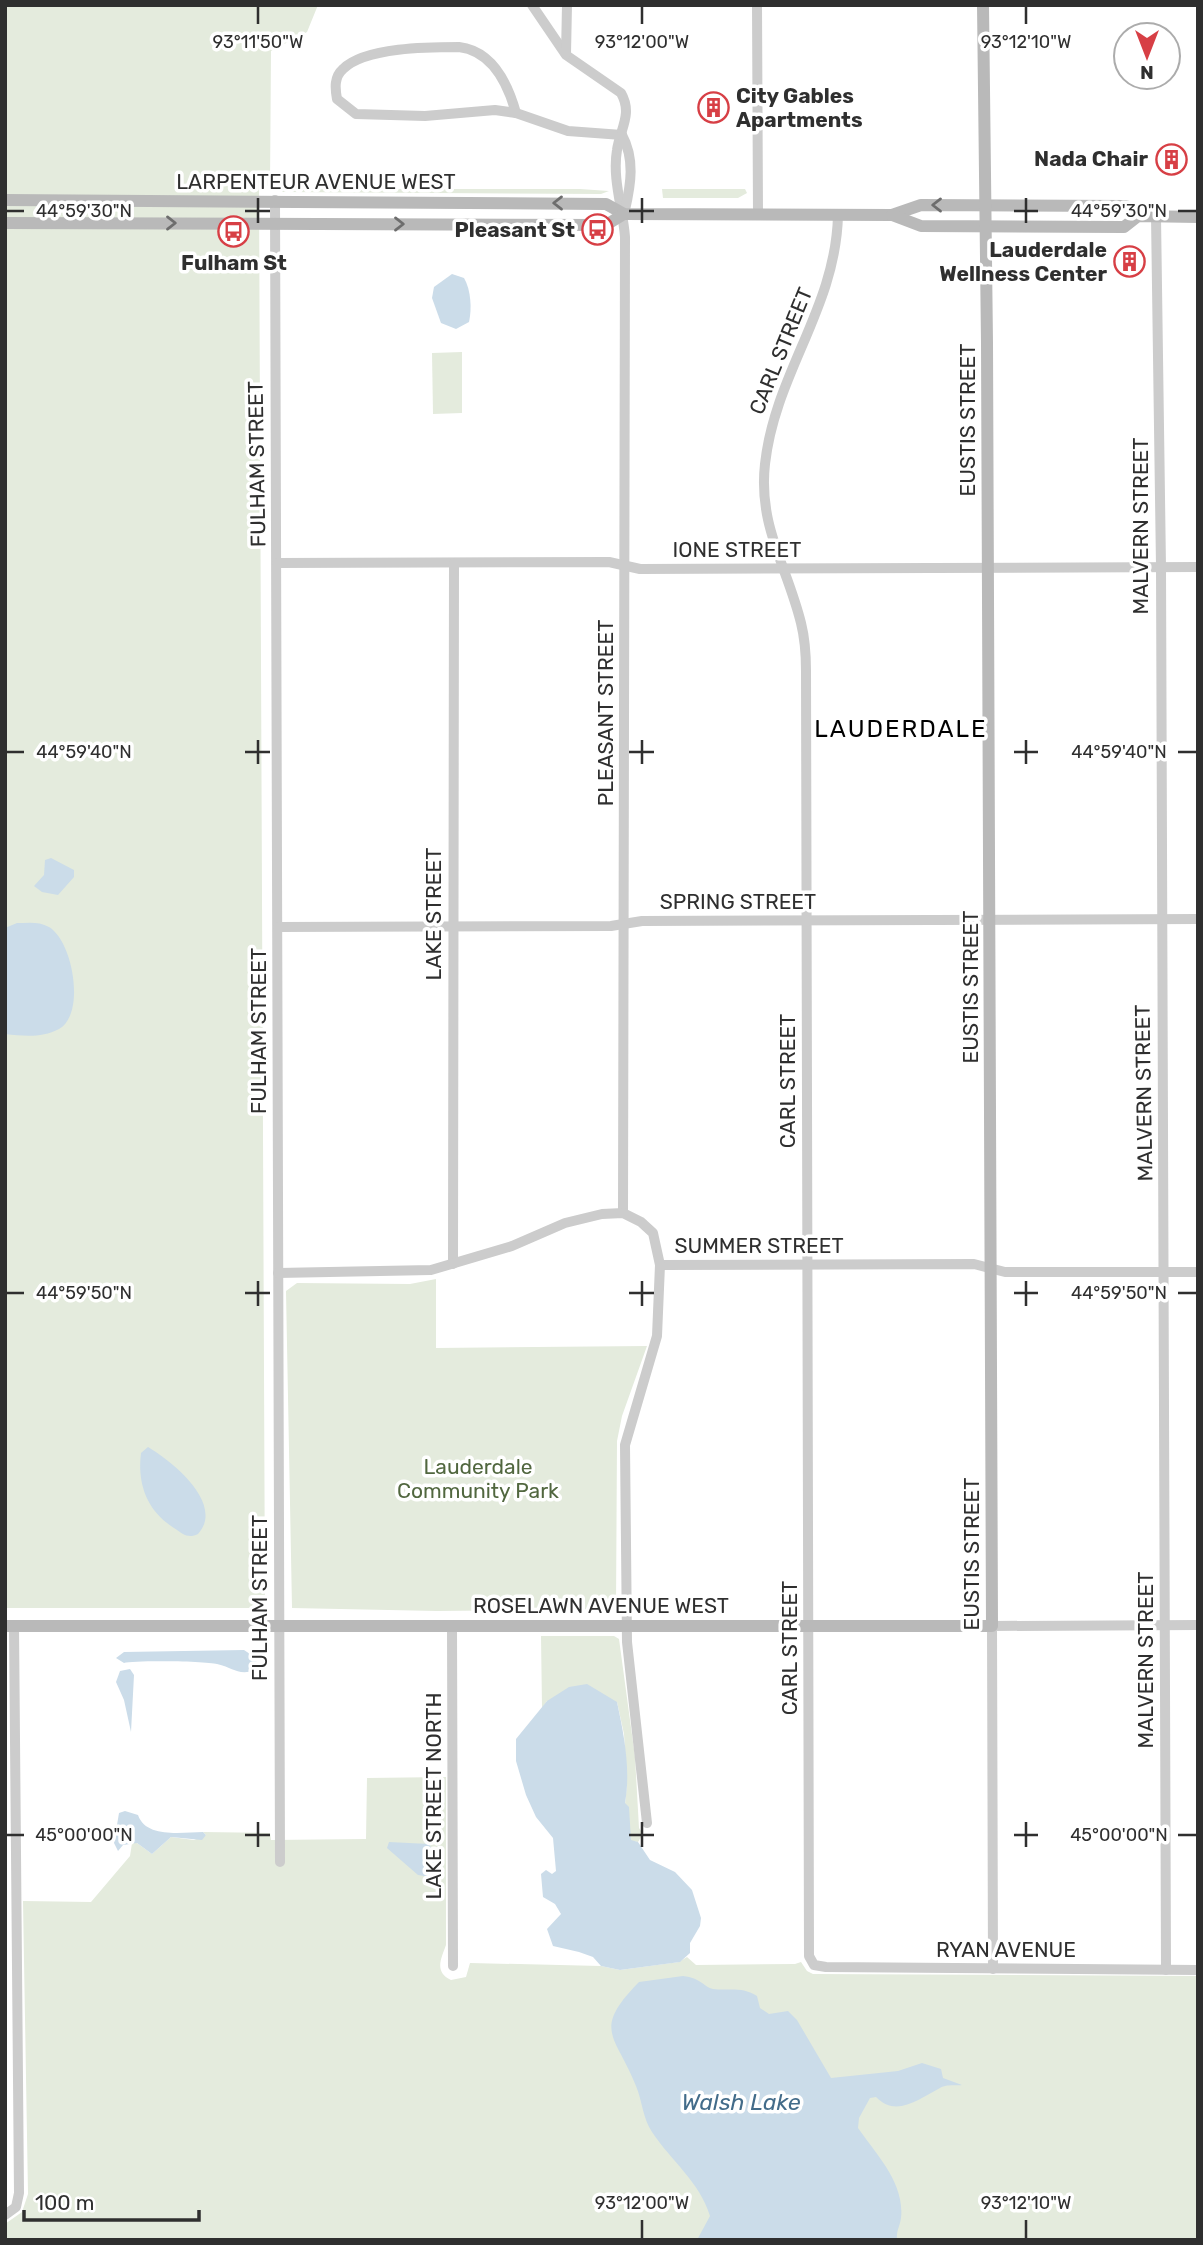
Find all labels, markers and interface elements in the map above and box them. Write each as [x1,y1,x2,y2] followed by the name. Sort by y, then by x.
[1112,21,1182,91] north arrow
[213,31,303,53] text: 93°11'50"W
[595,31,689,53] text: 93°12'00"W
[981,31,1071,53] text: 93°12'10"W
[1140,61,1154,84] text: N
[736,83,863,132] place label: City Gables Apartments
[696,91,730,125] building icon: City Gables Apartments
[1154,142,1188,176] building icon: Nada Chair
[1034,146,1148,171] place label: Nada Chair
[176,169,456,194] street label: LARPENTEUR AVENUE WEST
[552,195,563,211] one-way arrow
[931,197,942,212] one-way arrow
[36,200,132,222] text: 44°59'30"N
[1071,200,1167,222] text: 44°59'30"N
[581,213,615,247] bus stop icon: Pleasant St
[217,214,251,248] bus stop icon: Fulham St
[167,215,177,231] one-way arrow
[394,216,405,232] one-way arrow
[455,217,575,242] place label: Pleasant St
[939,237,1107,286] place label: Lauderdale Wellness Center
[1113,245,1147,279] building icon: Lauderdale Wellness Center
[181,250,287,275] place label: Fulham St
[744,284,817,418] street label: CARL STREET
[955,344,980,496] street label: EUSTIS STREET
[243,381,270,547] street label: FULHAM STREET
[1128,438,1153,614] street label: MALVERN STREET
[673,537,801,562] street label: IONE STREET
[593,620,618,806] street label: PLEASANT STREET
[814,715,988,743] district label: LAUDERDALE
[36,741,132,763] text: 44°59'40"N
[1071,741,1167,763] text: 44°59'40"N
[421,848,446,980] street label: LAKE STREET
[660,889,816,914] street label: SPRING STREET
[958,911,983,1063] street label: EUSTIS STREET
[246,948,271,1114] street label: FULHAM STREET
[1129,1004,1158,1182] street label: MALVERN STREET
[775,1014,800,1148] street label: CARL STREET
[674,1233,844,1258] street label: SUMMER STREET
[36,1282,132,1304] text: 44°59'50"N
[1071,1282,1167,1304] text: 44°59'50"N
[397,1454,559,1503] park label: Lauderdale Community Park
[959,1478,984,1630] street label: EUSTIS STREET
[247,1515,272,1681] street label: FULHAM STREET
[1133,1572,1158,1748] street label: MALVERN STREET
[777,1581,802,1715] street label: CARL STREET
[473,1593,729,1618] street label: ROSELAWN AVENUE WEST
[421,1693,446,1899] street label: LAKE STREET NORTH
[35,1824,133,1846] text: 45°00'00"N
[1070,1824,1168,1846] text: 45°00'00"N
[936,1937,1076,1962] street label: RYAN AVENUE
[681,2088,801,2116] water label: Walsh Lake
[24,2178,200,2222] scale bar
[35,2190,94,2215] text: 100 m
[595,2192,689,2214] text: 93°12'00"W
[981,2192,1071,2214] text: 93°12'10"W

